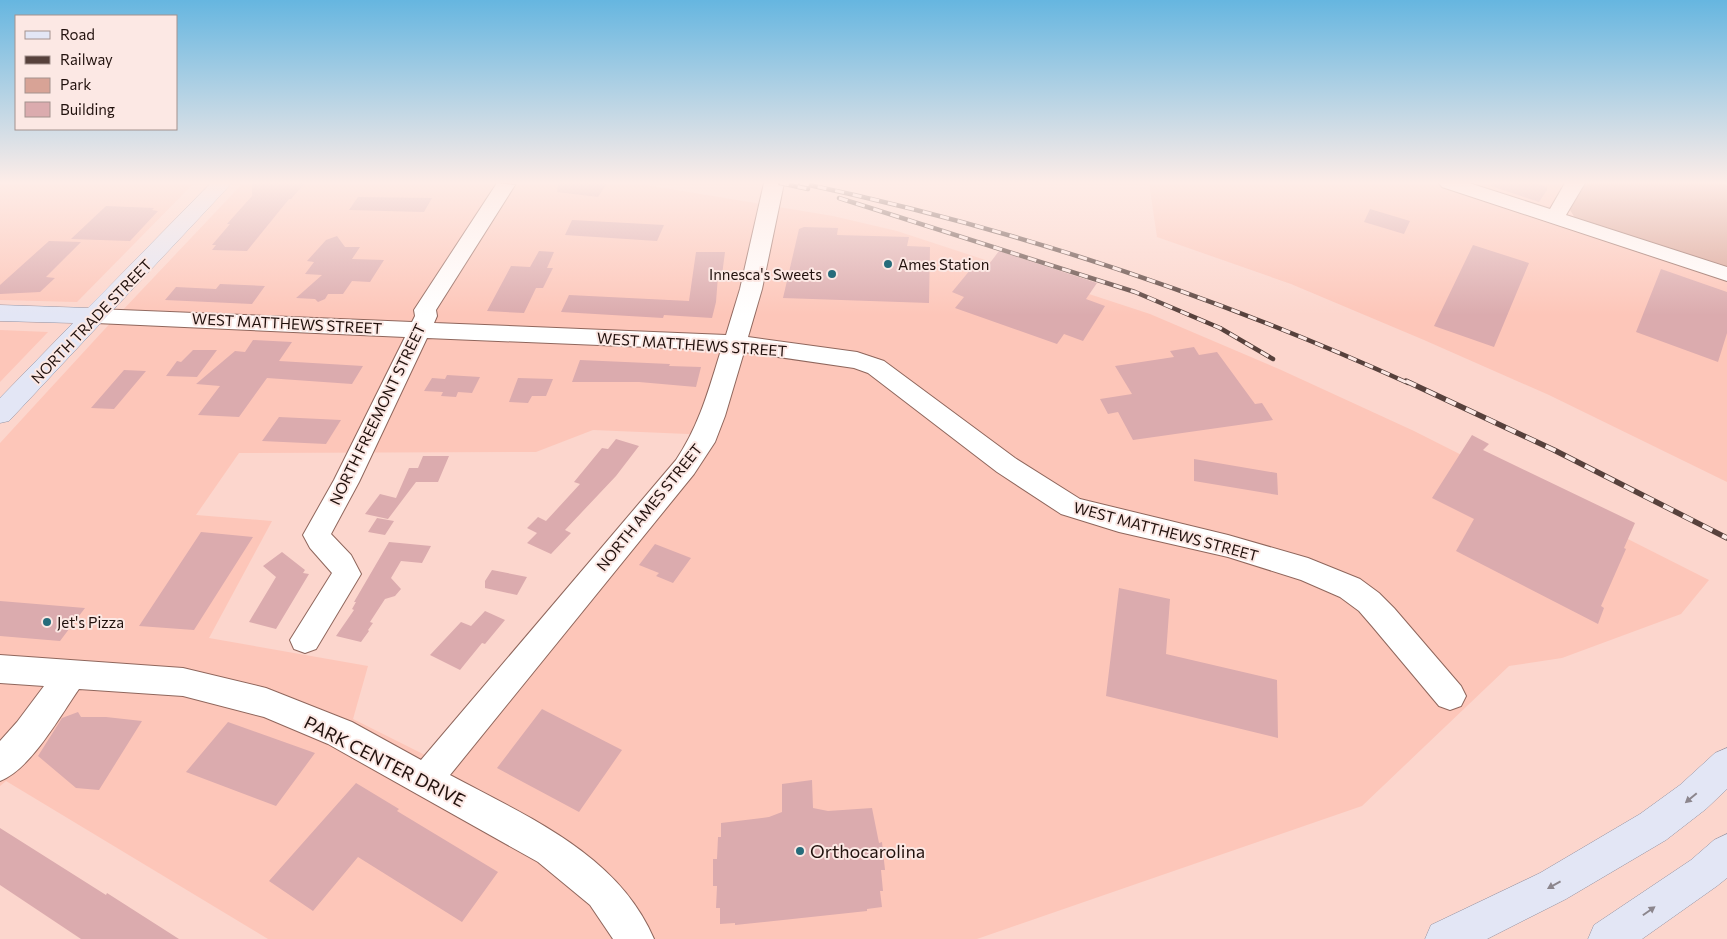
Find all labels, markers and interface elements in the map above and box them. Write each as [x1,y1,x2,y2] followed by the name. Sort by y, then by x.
[15,15,178,130] legend
[60,25,95,43] text: Road
[60,50,113,68] text: Railway
[60,75,91,93] text: Park
[60,100,115,118] text: Building
[27,255,155,387] street label: NORTH TRADE STREET
[898,255,989,273] place label: Ames Station
[882,258,894,270] marker: Ames Station
[709,265,822,283] place label: Innesca's Sweets
[826,268,838,280] marker: Innesca's Sweets
[191,309,383,337] street label: WEST MATTHEWS STREET
[325,320,429,508] street label: NORTH FREEMONT STREET
[596,328,788,360] street label: WEST MATTHEWS STREET
[592,440,706,574] street label: NORTH AMES STREET
[1072,498,1261,564] street label: WEST MATTHEWS STREET
[57,613,124,631] place label: Jet's Pizza
[41,616,53,628] marker: Jet's Pizza
[301,711,469,811] street label: PARK CENTER DRIVE
[1685,792,1698,803] one-way arrow
[810,840,925,862] place label: Orthocarolina
[794,845,806,857] marker: Orthocarolina
[1547,881,1562,889] one-way arrow
[1642,906,1655,916] one-way arrow

